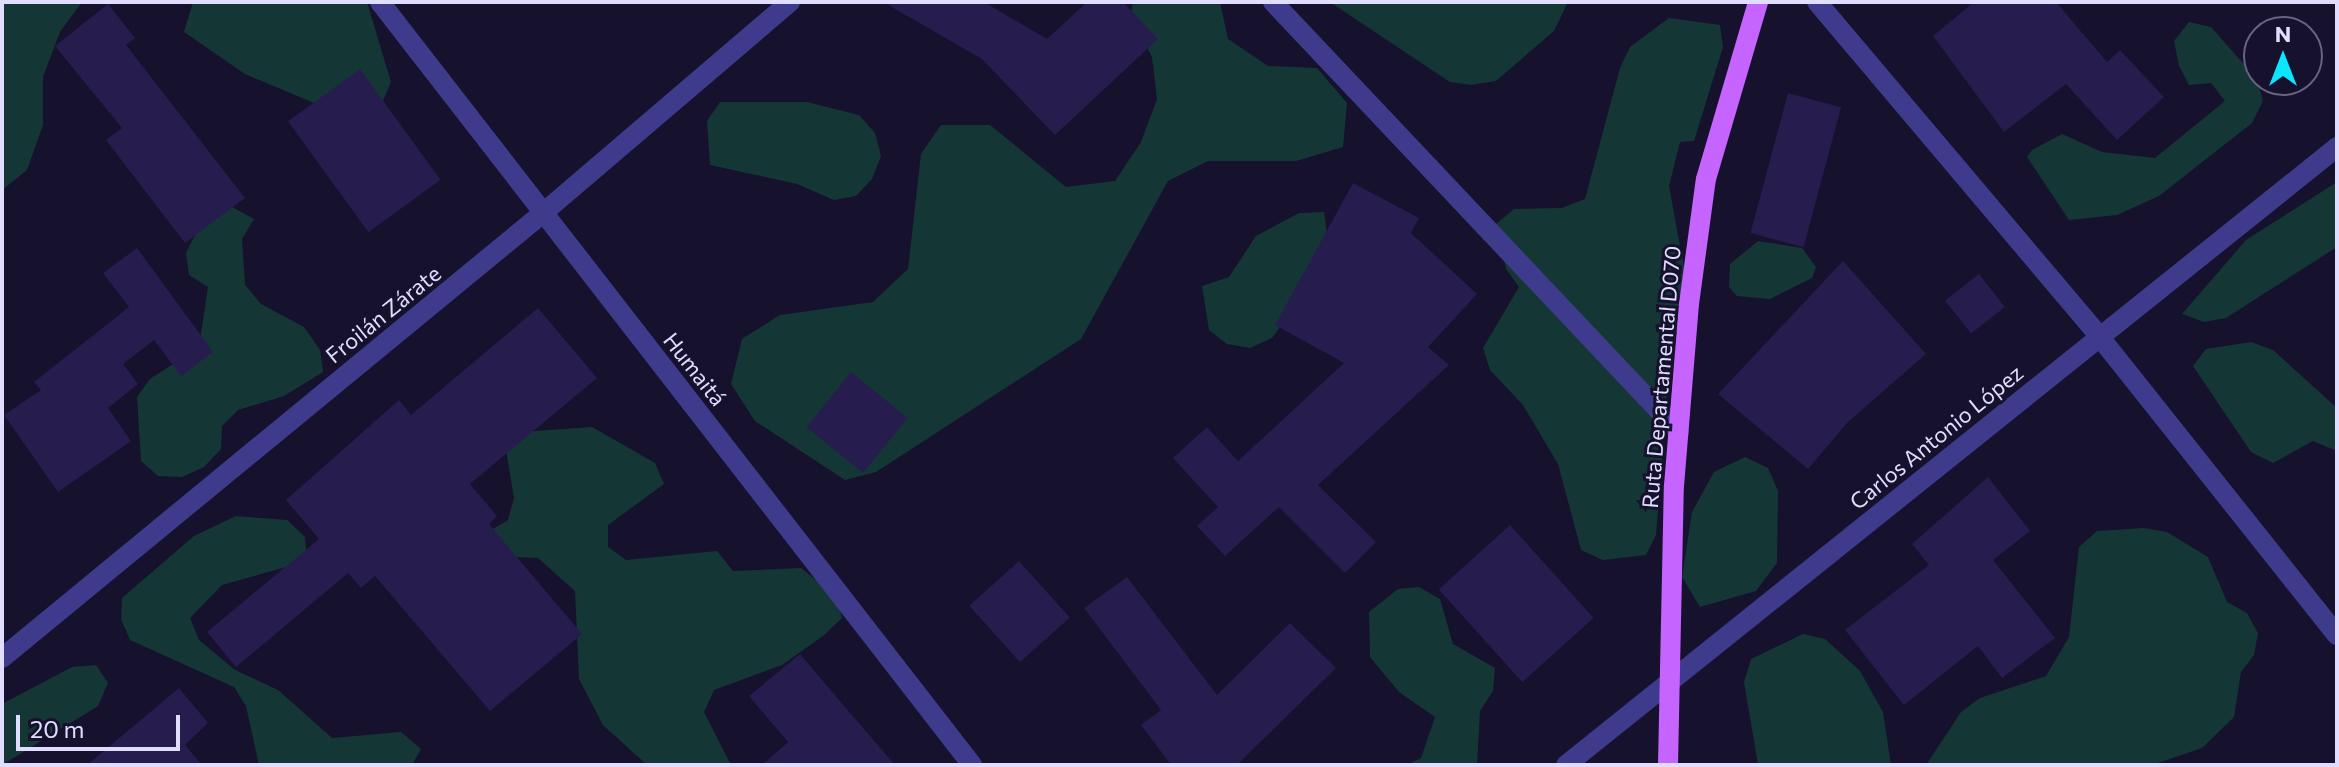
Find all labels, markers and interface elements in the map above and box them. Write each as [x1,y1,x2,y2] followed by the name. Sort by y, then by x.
[2243,16,2323,96] north arrow
[2275,20,2291,47] text: N
[1636,245,1686,509] street label: Ruta Departamental D070
[320,260,446,368] street label: Froilán Zárate
[658,327,732,411] street label: Humaitá
[1844,359,2028,515] street label: Carlos Antonio López
[20,699,184,749] scale bar
[30,714,84,743] text: 20 m

